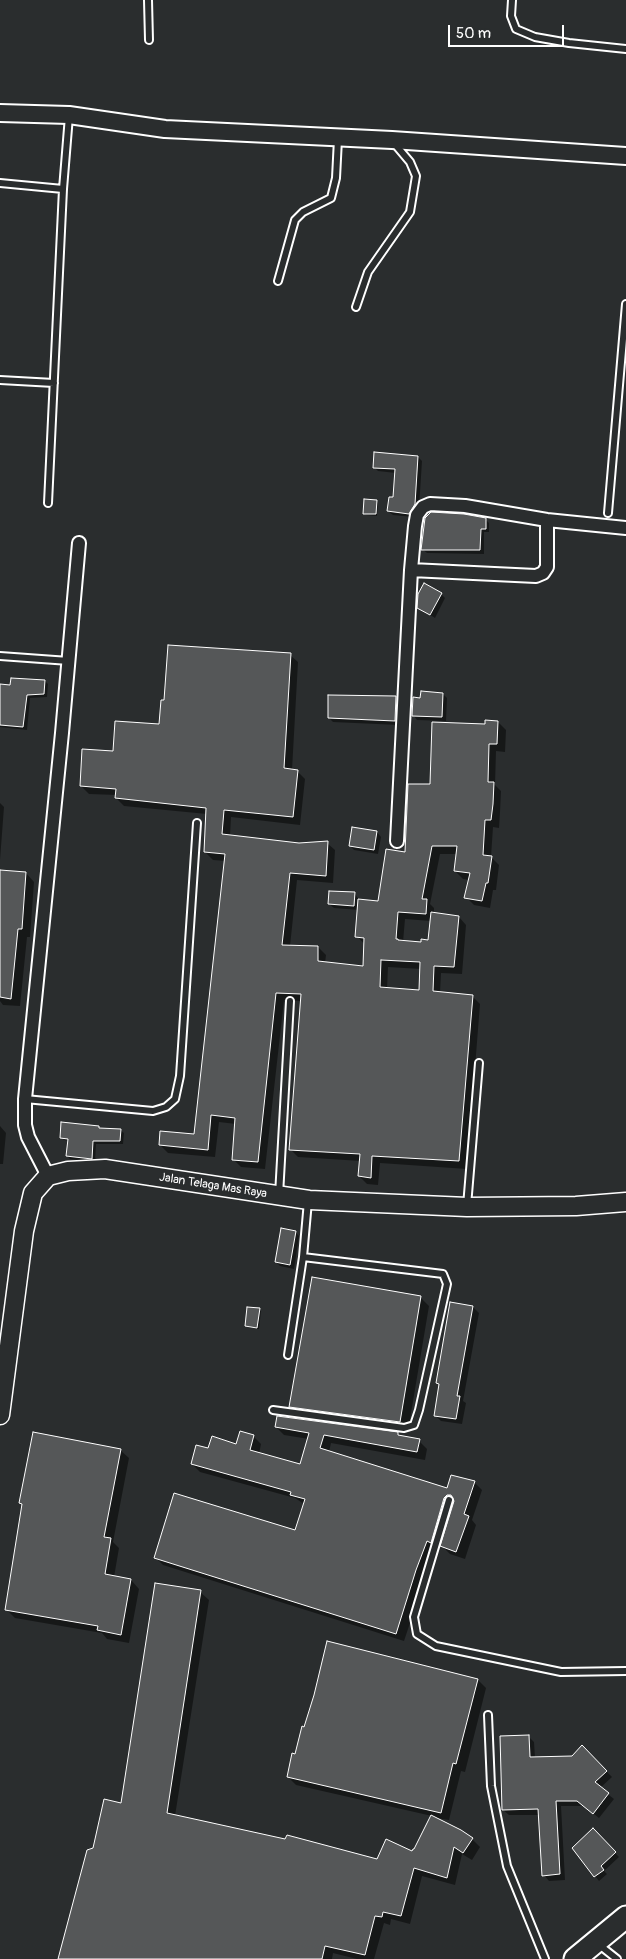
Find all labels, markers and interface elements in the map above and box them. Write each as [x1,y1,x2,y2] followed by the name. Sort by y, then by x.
[451,15,567,47] scale bar
[456,24,491,43] text: 50 m
[158,1170,268,1202] street label: Jalan Telaga Mas Raya

